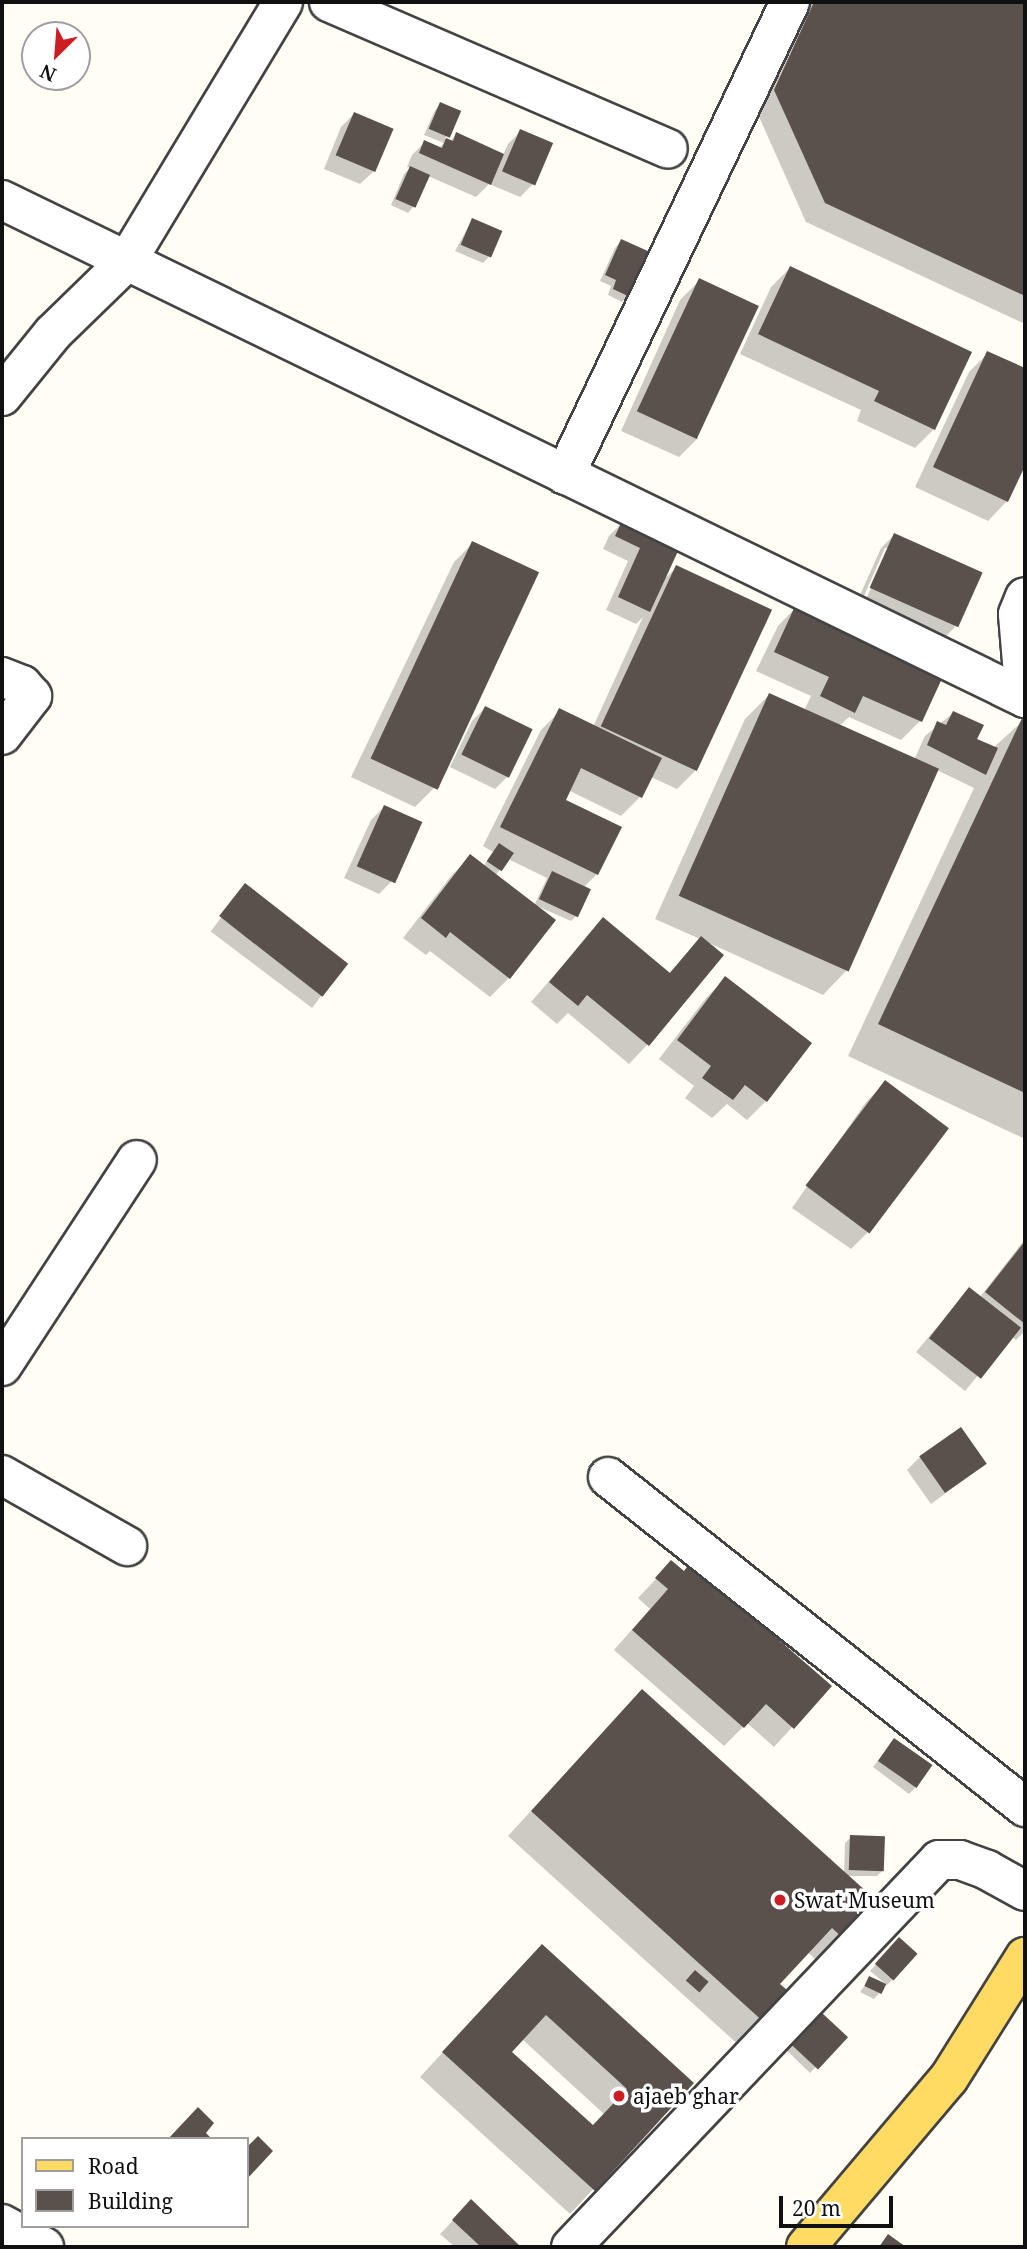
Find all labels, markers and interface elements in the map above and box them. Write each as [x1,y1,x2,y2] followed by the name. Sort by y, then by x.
[21,21,91,91] north arrow
[36,58,60,88] text: N
[794,1887,935,1913] place label: Swat Museum
[772,1892,788,1908] marker: Swat Museum
[633,2083,739,2109] place label: ajaeb ghar
[611,2088,627,2104] marker: ajaeb ghar
[21,2137,248,2228] legend
[88,2152,139,2180] text: Road
[782,2182,896,2226] scale bar
[88,2187,173,2215] text: Building
[792,2194,841,2222] text: 20 m

